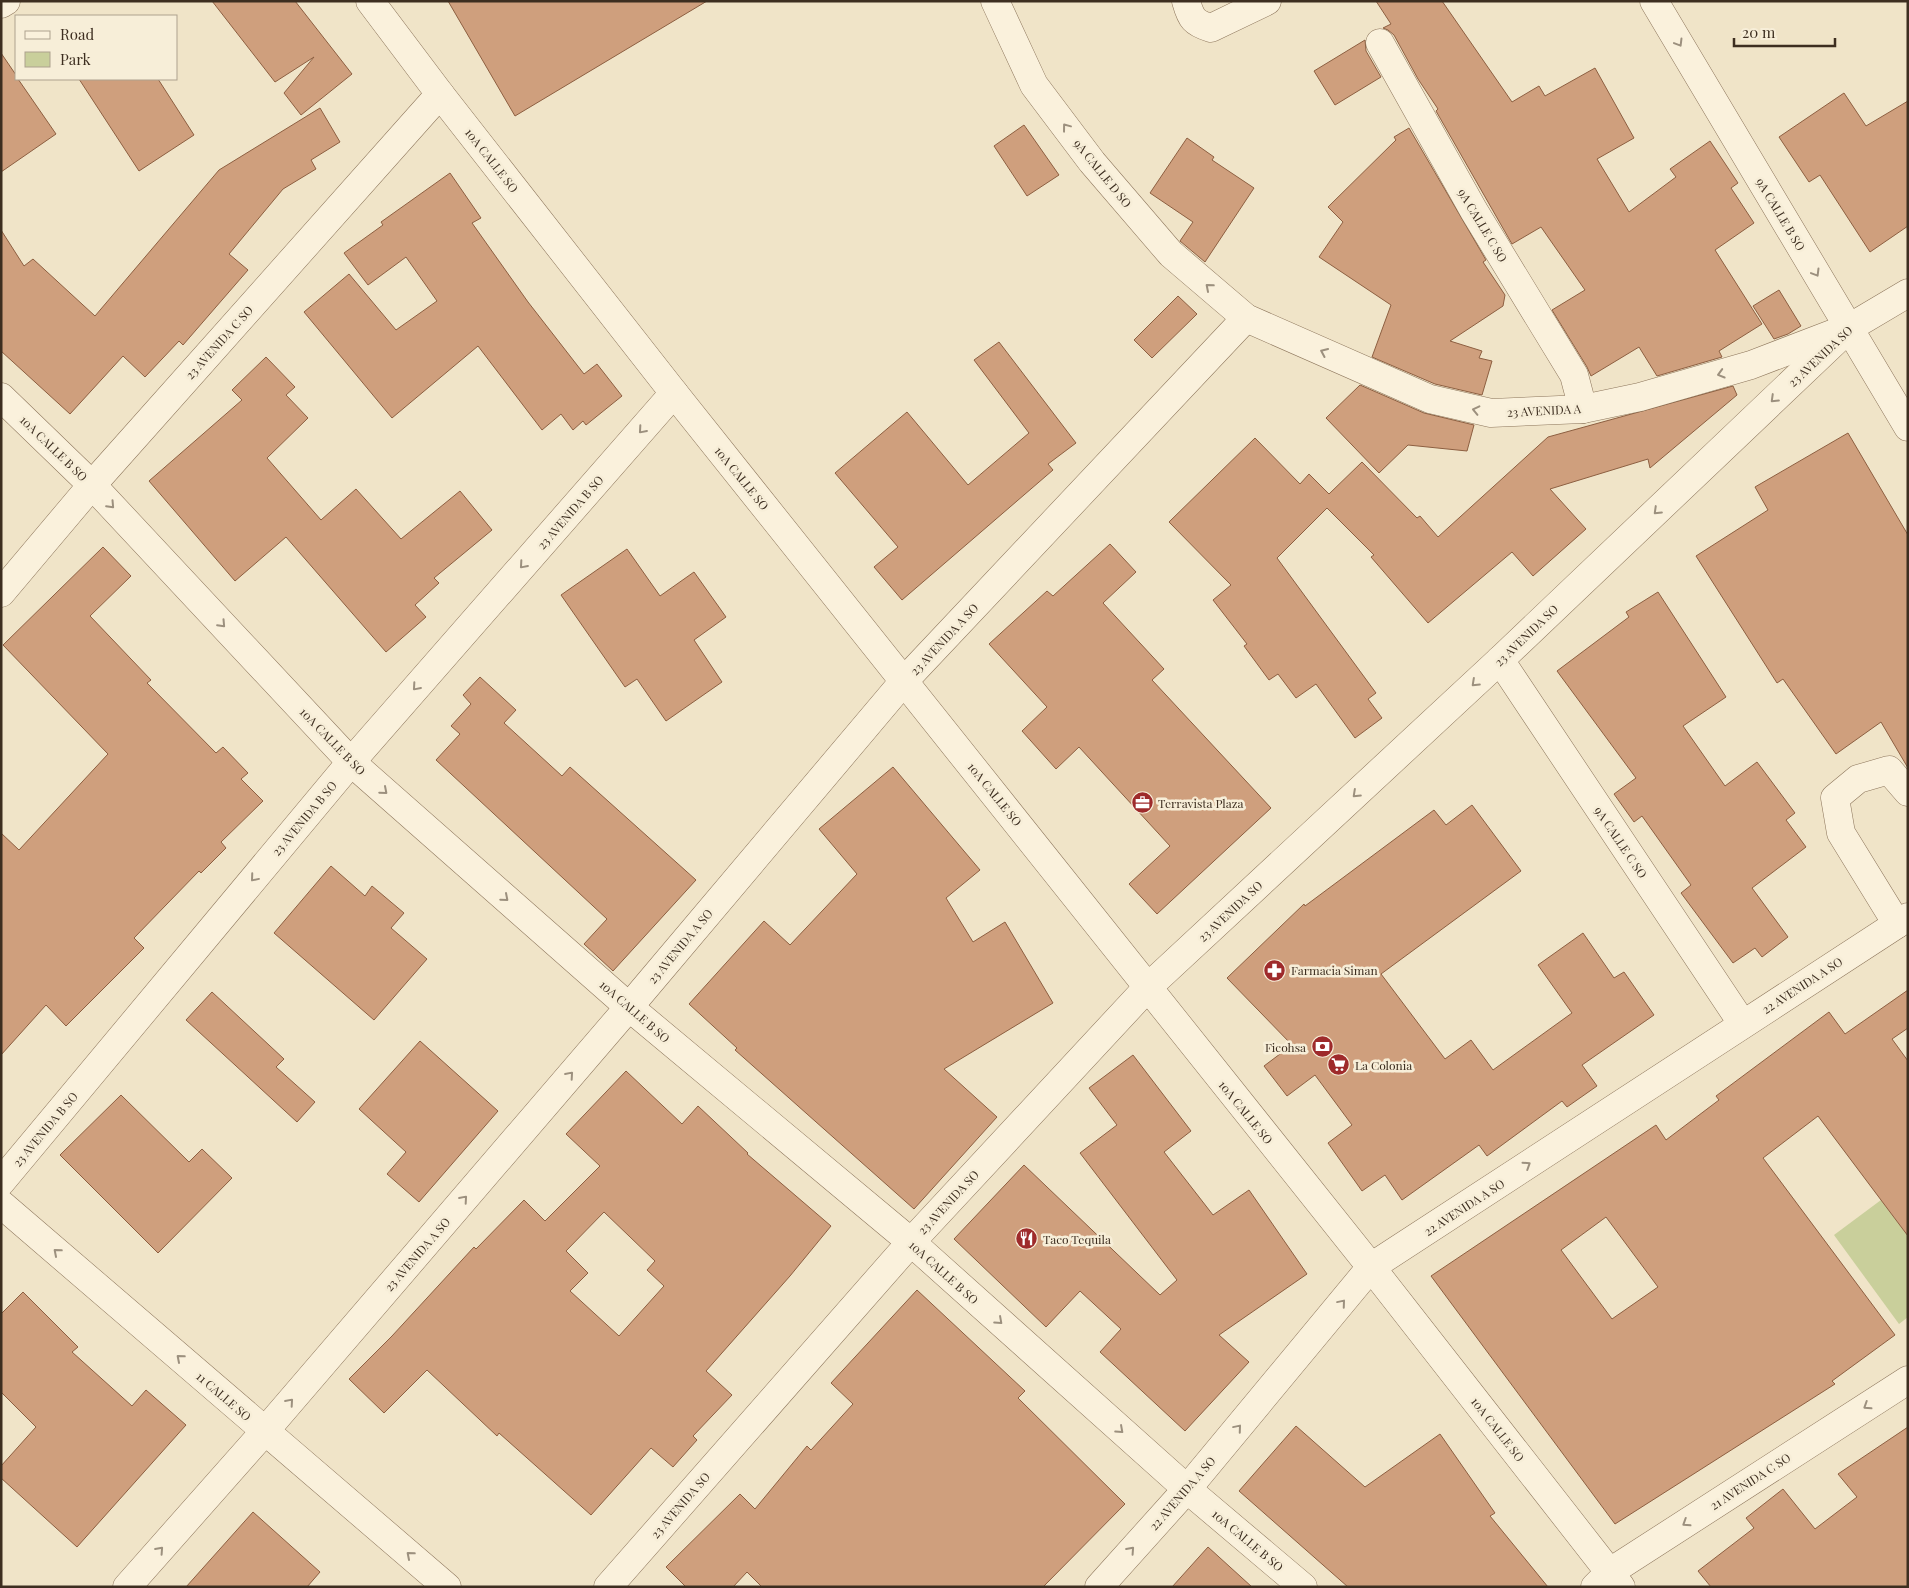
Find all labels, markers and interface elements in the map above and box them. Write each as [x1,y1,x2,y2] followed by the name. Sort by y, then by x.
[15,15,178,80] legend
[1734,15,1835,47] scale bar
[1742,22,1776,42] text: 20 m
[60,24,94,44] text: Road
[1673,38,1683,47] one-way arrow
[60,49,92,69] text: Park
[1063,124,1071,133] one-way arrow
[462,125,522,196] street label: 10A CALLE SO
[1070,135,1136,211] street label: 9A CALLE D SO
[1753,175,1809,254] street label: 9A CALLE B SO
[1455,185,1511,265] street label: 9A CALLE C SO
[1810,267,1820,276] one-way arrow
[1206,284,1215,292] one-way arrow
[182,302,256,382] street label: 23 AVENIDA C SO
[1784,322,1856,390] street label: 23 AVENIDA SO
[1320,348,1329,359] one-way arrow
[1717,368,1725,378] one-way arrow
[1771,393,1780,402] one-way arrow
[1507,400,1582,420] street label: 23 AVENIDA A
[1471,405,1480,416] one-way arrow
[17,412,91,484] street label: 10A CALLE B SO
[639,424,648,433] one-way arrow
[711,443,773,513] street label: 10A CALLE SO
[533,472,607,552] street label: 23 AVENIDA B SO
[105,499,114,508] one-way arrow
[1653,505,1662,514] one-way arrow
[521,559,529,568] one-way arrow
[907,600,981,678] street label: 23 AVENIDA A SO
[1491,601,1561,669] street label: 23 AVENIDA SO
[216,618,225,627] one-way arrow
[1472,677,1481,686] one-way arrow
[413,682,422,691] one-way arrow
[297,704,369,778] street label: 10A CALLE B SO
[964,759,1026,829] street label: 10A CALLE SO
[268,777,340,859] street label: 23 AVENIDA B SO
[378,785,387,794] one-way arrow
[1353,788,1362,797] one-way arrow
[1130,791,1154,815] office icon: Terravista Plaza
[1158,795,1243,811] place label: Terravista Plaza
[1591,803,1651,881] street label: 9A CALLE C SO
[252,872,260,881] one-way arrow
[1194,877,1266,945] street label: 23 AVENIDA SO
[500,892,509,901] one-way arrow
[644,905,716,987] street label: 23 AVENIDA A SO
[1759,953,1845,1017] street label: 22 AVENIDA A SO
[1263,958,1287,982] pharmacy icon: Farmacia Siman
[1291,962,1378,978] place label: Farmacia Siman
[597,976,674,1046] street label: 10A CALLE B SO
[1310,1035,1334,1059] bank icon: Ficohsa
[1265,1039,1306,1055] place label: Ficohsa
[1327,1053,1351,1077] supermarket icon: La Colonia
[1355,1057,1412,1073] place label: La Colonia
[564,1072,573,1081] one-way arrow
[1215,1077,1277,1147] street label: 10A CALLE SO
[9,1088,81,1170] street label: 23 AVENIDA B SO
[1521,1162,1531,1171] one-way arrow
[914,1166,982,1238] street label: 23 AVENIDA SO
[1421,1175,1507,1239] street label: 22 AVENIDA A SO
[459,1195,468,1204] one-way arrow
[381,1214,453,1294] street label: 23 AVENIDA A SO
[1015,1227,1039,1251] restaurant icon: Taco Tequila
[1043,1231,1111,1247] place label: Taco Tequila
[906,1237,982,1307] street label: 10A CALLE B SO
[54,1249,63,1258] one-way arrow
[1336,1300,1344,1309] one-way arrow
[994,1315,1003,1324] one-way arrow
[177,1355,186,1364] one-way arrow
[193,1368,255,1424] street label: 11 CALLE SO
[1468,1394,1528,1465] street label: 10A CALLE SO
[285,1399,293,1408] one-way arrow
[1863,1400,1872,1409] one-way arrow
[1115,1424,1124,1433] one-way arrow
[1232,1424,1241,1433] one-way arrow
[1707,1449,1793,1513] street label: 21 AVENIDA C SO
[1145,1453,1219,1533] street label: 22 AVENIDA A SO
[647,1469,713,1541] street label: 23 AVENIDA SO
[1209,1506,1287,1574] street label: 10A CALLE B SO
[1682,1516,1691,1526] one-way arrow
[154,1547,163,1556] one-way arrow
[1126,1547,1135,1556] one-way arrow
[407,1552,416,1561] one-way arrow

